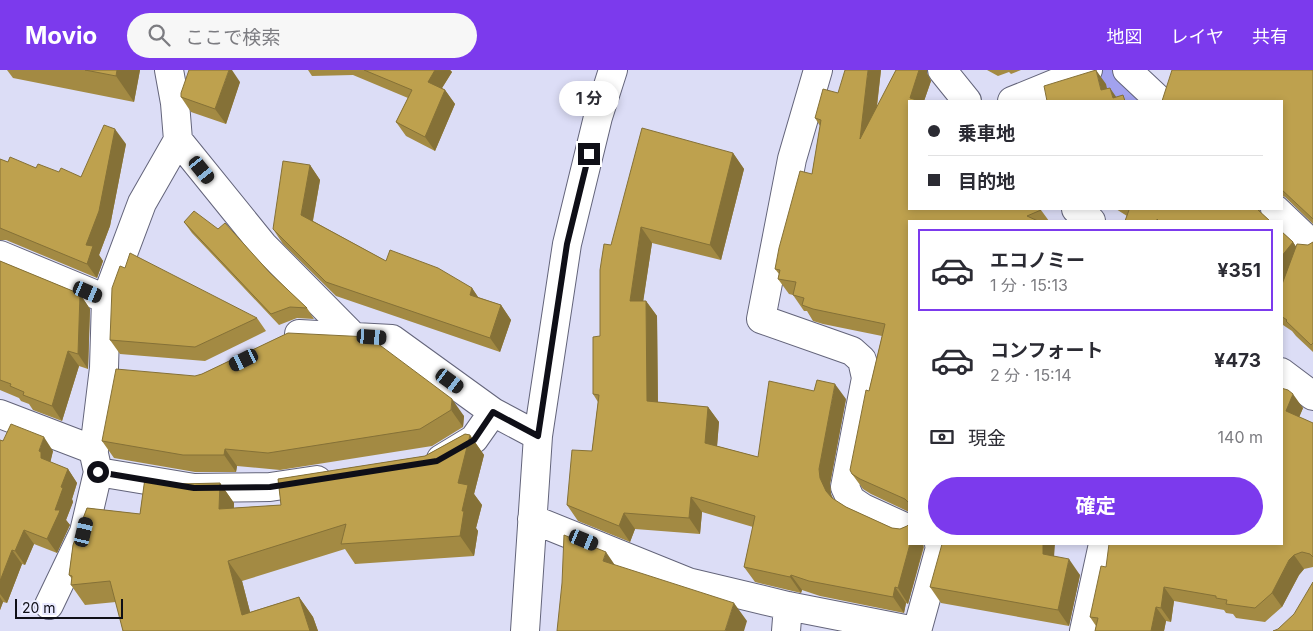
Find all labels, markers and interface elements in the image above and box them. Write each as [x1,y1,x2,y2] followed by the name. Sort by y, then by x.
[127,13,477,58] search box
[25,21,97,50] text: Movio
[145,21,173,49] icon: search
[185,26,280,49] text: ここで検索
[1107,26,1143,47] text: 地図
[1171,26,1224,47] text: レイヤ
[1252,26,1288,47] text: 共有
[559,82,619,116] callout: 1 分
[576,88,602,108] text: 1 分
[958,122,1015,145] text: 乗車地
[578,143,600,165] route end
[186,154,217,186] car
[958,170,1015,193] text: 目的地
[930,248,975,293] icon: car
[990,249,1085,272] text: エコノミー
[1218,259,1261,282] text: ¥351
[990,275,1068,295] text: 1 分 · 15:13
[71,279,104,305] car
[356,328,387,346] car
[930,338,975,383] icon: car
[990,339,1103,362] text: コンフォート
[227,347,260,373] car
[1214,349,1261,372] text: ¥473
[990,365,1072,385] text: 2 分 · 15:14
[433,366,466,396] car
[928,423,956,451] icon: cash
[968,427,1006,450] text: 現金
[1218,427,1263,447] text: 140 m
[87,461,109,483] route start
[928,477,1263,535] button: 確定
[73,516,94,548] car
[567,527,600,553] car
[15,596,122,619] scale bar
[22,599,56,616] text: 20 m

